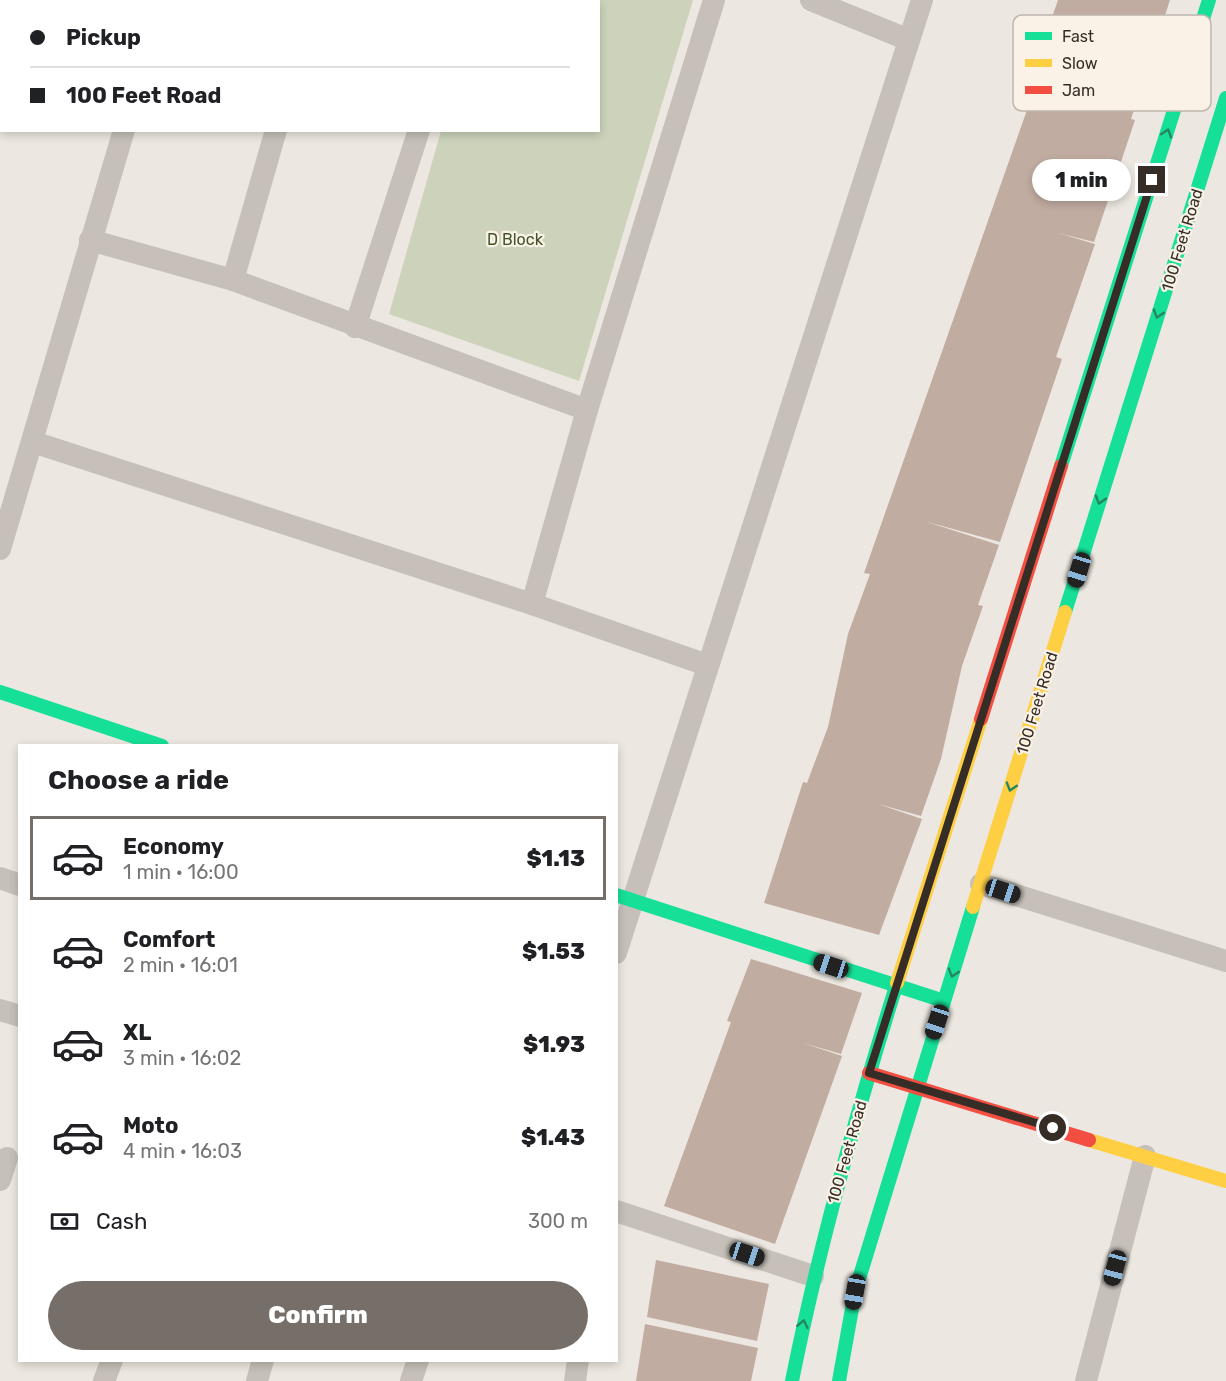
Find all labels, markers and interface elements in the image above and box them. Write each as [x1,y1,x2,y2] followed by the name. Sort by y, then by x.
[1013,15,1211,111] legend
[66,24,141,51] text: Pickup
[1062,27,1094,46] text: Fast
[1062,54,1098,73] text: Slow
[1062,81,1095,100] text: Jam
[66,82,221,109] text: 100 Feet Road
[1160,128,1172,139] one-way arrow
[1032,159,1131,201] callout: 1 min
[1138,166,1165,193] route end
[1055,168,1108,192] text: 1 min
[1157,186,1207,294] street label: 100 Feet Road
[487,230,544,249] park label: D Block
[1153,308,1166,319] one-way arrow
[1095,494,1107,505] one-way arrow
[1065,550,1093,590] car
[1012,649,1062,757] street label: 100 Feet Road
[48,764,229,796] text: Choose a ride
[1006,781,1018,792] one-way arrow
[51,831,105,885] icon: car
[123,833,224,860] text: Economy
[526,845,585,872] text: $1.13
[123,860,239,884] text: 1 min · 16:00
[983,877,1023,905] car
[51,924,105,978] icon: car
[123,926,215,953] text: Comfort
[522,938,585,965] text: $1.53
[811,952,851,980] car
[123,953,238,977] text: 2 min · 16:01
[948,967,960,978] one-way arrow
[923,1002,951,1042] car
[51,1017,105,1071] icon: car
[123,1019,151,1046] text: XL
[523,1031,585,1058] text: $1.93
[123,1046,241,1070] text: 3 min · 16:02
[823,1098,871,1206] street label: 100 Feet Road
[51,1110,105,1164] icon: car
[123,1112,178,1139] text: Moto
[1039,1114,1066,1141] route start
[521,1124,585,1151] text: $1.43
[123,1139,242,1163] text: 4 min · 16:03
[48,1205,81,1238] icon: cash
[96,1208,147,1235] text: Cash
[528,1209,588,1233] text: 300 m
[727,1240,767,1268] car
[1102,1248,1128,1288] car
[843,1273,867,1311] car
[48,1281,588,1350] button: Confirm
[796,1319,809,1329] one-way arrow

